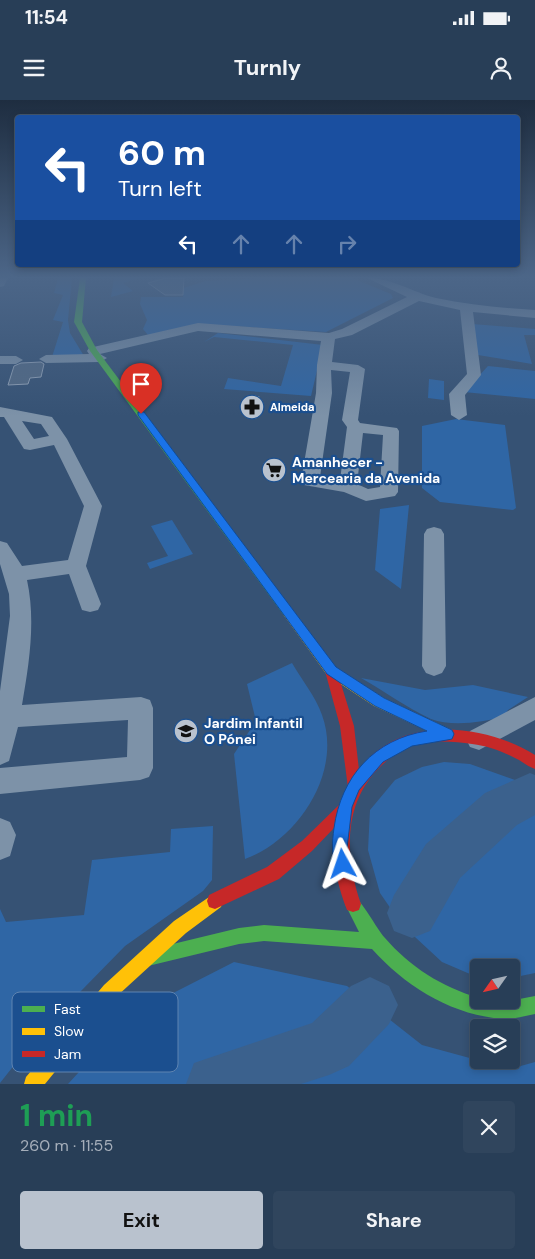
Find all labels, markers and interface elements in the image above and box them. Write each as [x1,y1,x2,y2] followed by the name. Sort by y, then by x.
[25,5,68,30] text: 11:54
[234,53,301,82] text: Turnly
[20,54,48,82] icon: menu
[487,54,515,82] icon: person
[118,130,206,176] text: 60 m
[35,135,100,200] icon: left
[118,174,202,203] text: Turn left
[174,230,202,258] icon: left
[227,230,255,258] icon: ahead
[280,230,308,258] icon: ahead
[333,230,361,258] icon: right
[120,363,162,414] pin
[127,370,155,398] icon: arrive
[239,394,265,420] pharmacy icon: Almeida
[270,400,314,414] place label: Almeida
[292,453,440,487] place label: Amanhecer - Mercearia da Avenida
[261,457,287,483] supermarket icon: Amanhecer - Mercearia da Avenida
[204,714,303,748] place label: Jardim Infantil O Pónei
[173,718,199,744] school or university icon: Jardim Infantil O Pónei
[316,837,368,889] position arrow
[470,959,520,1009] north arrow
[470,959,520,1069] map controls
[12,992,178,1072] legend
[54,1000,81,1018] text: Fast
[470,1019,520,1069] button: layers
[54,1022,84,1040] text: Slow
[54,1045,81,1063] text: Jam
[20,1096,93,1135] text: 1 min
[463,1101,515,1153] button: close
[20,1135,113,1156] text: 260 m · 11:55
[20,1191,263,1249] button: Exit
[273,1191,515,1249] button: Share

